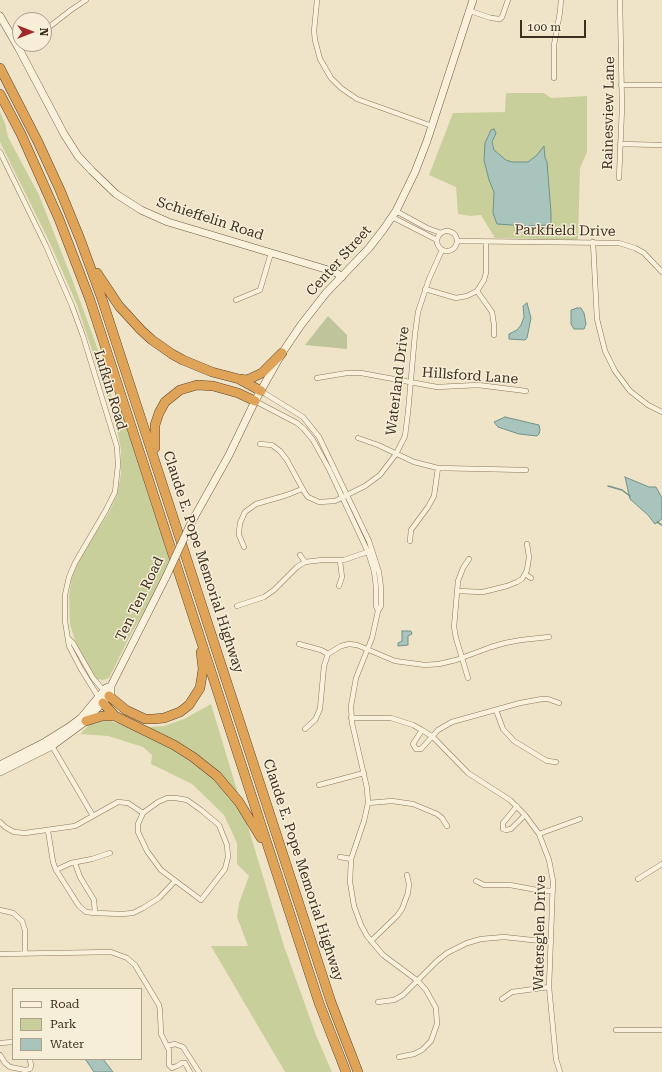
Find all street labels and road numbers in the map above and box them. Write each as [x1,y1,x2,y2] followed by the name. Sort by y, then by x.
[600,56,618,170] street label: Rainesview Lane
[154,194,266,244] street label: Schieffelin Road
[303,222,375,300] street label: Center Street
[514,222,616,240] street label: Parkfield Drive
[383,326,413,436] street label: Waterland Drive
[90,348,130,432] street label: Lufkin Road
[421,364,519,388] street label: Hillsford Lane
[159,449,247,675] street label: Claude E. Pope Memorial Highway
[112,554,168,644] street label: Ten Ten Road
[259,757,347,983] street label: Claude E. Pope Memorial Highway
[531,875,549,991] street label: Watersglen Drive

